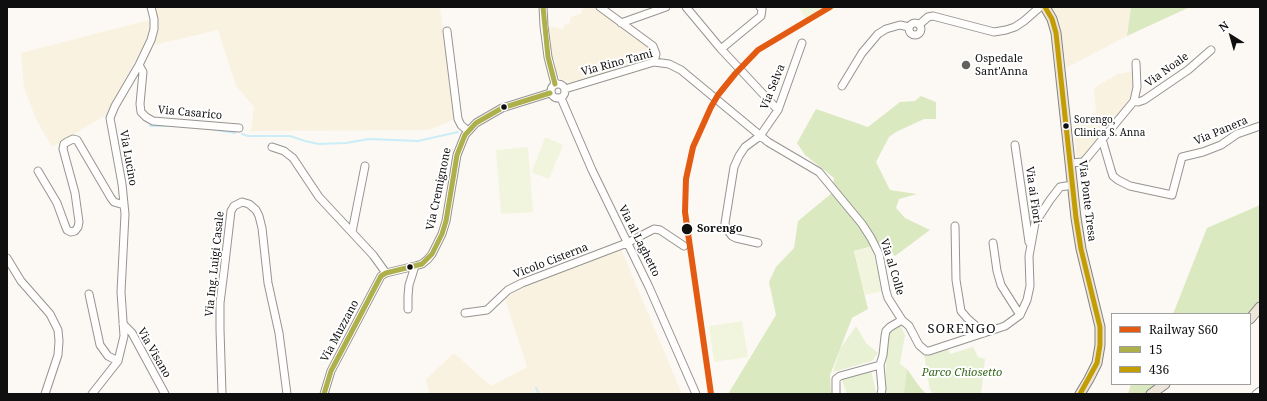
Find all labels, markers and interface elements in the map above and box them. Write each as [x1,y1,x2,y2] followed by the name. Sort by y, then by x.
[1211,16,1251,56] north arrow
[1215,17,1231,35] text: N
[580,47,654,79] street label: Via Rino Tami
[1143,50,1191,90] street label: Via Noale
[975,52,1028,78] place label: Ospedale Sant'Anna
[960,59,972,71] marker: Ospedale Sant'Anna
[758,62,788,112] street label: Via Selva
[499,102,509,112] unlabelled marker
[157,104,223,122] street label: Via Casarico
[1074,114,1145,138] place label: Sorengo, Clinica S. Anna
[1192,114,1250,148] street label: Via Panera
[1061,121,1071,131] marker: Sorengo, Clinica S. Anna
[117,129,139,187] street label: Via Lucino
[424,147,454,231] street label: Via Cremignone
[1075,160,1099,242] street label: Via Ponte Tresa
[1022,166,1044,224] street label: Via ai Fiori
[615,203,663,279] street label: Via al Laghetto
[203,211,227,317] street label: Via Ing. Luigi Casale
[680,222,694,236] marker: Sorengo
[697,222,742,236] place label: Sorengo
[877,237,907,297] street label: Via al Colle
[512,241,590,281] street label: Vicolo Cisterna
[405,262,415,272] unlabelled marker
[318,298,362,364] street label: Via Muzzano
[1111,313,1251,385] legend
[927,321,997,337] district label: SORENGO
[1149,321,1218,338] text: Railway S60
[134,326,174,380] street label: Via Visano
[1149,341,1162,358] text: 15
[1149,361,1169,378] text: 436
[922,366,1002,380] park label: Parco Chiosetto

